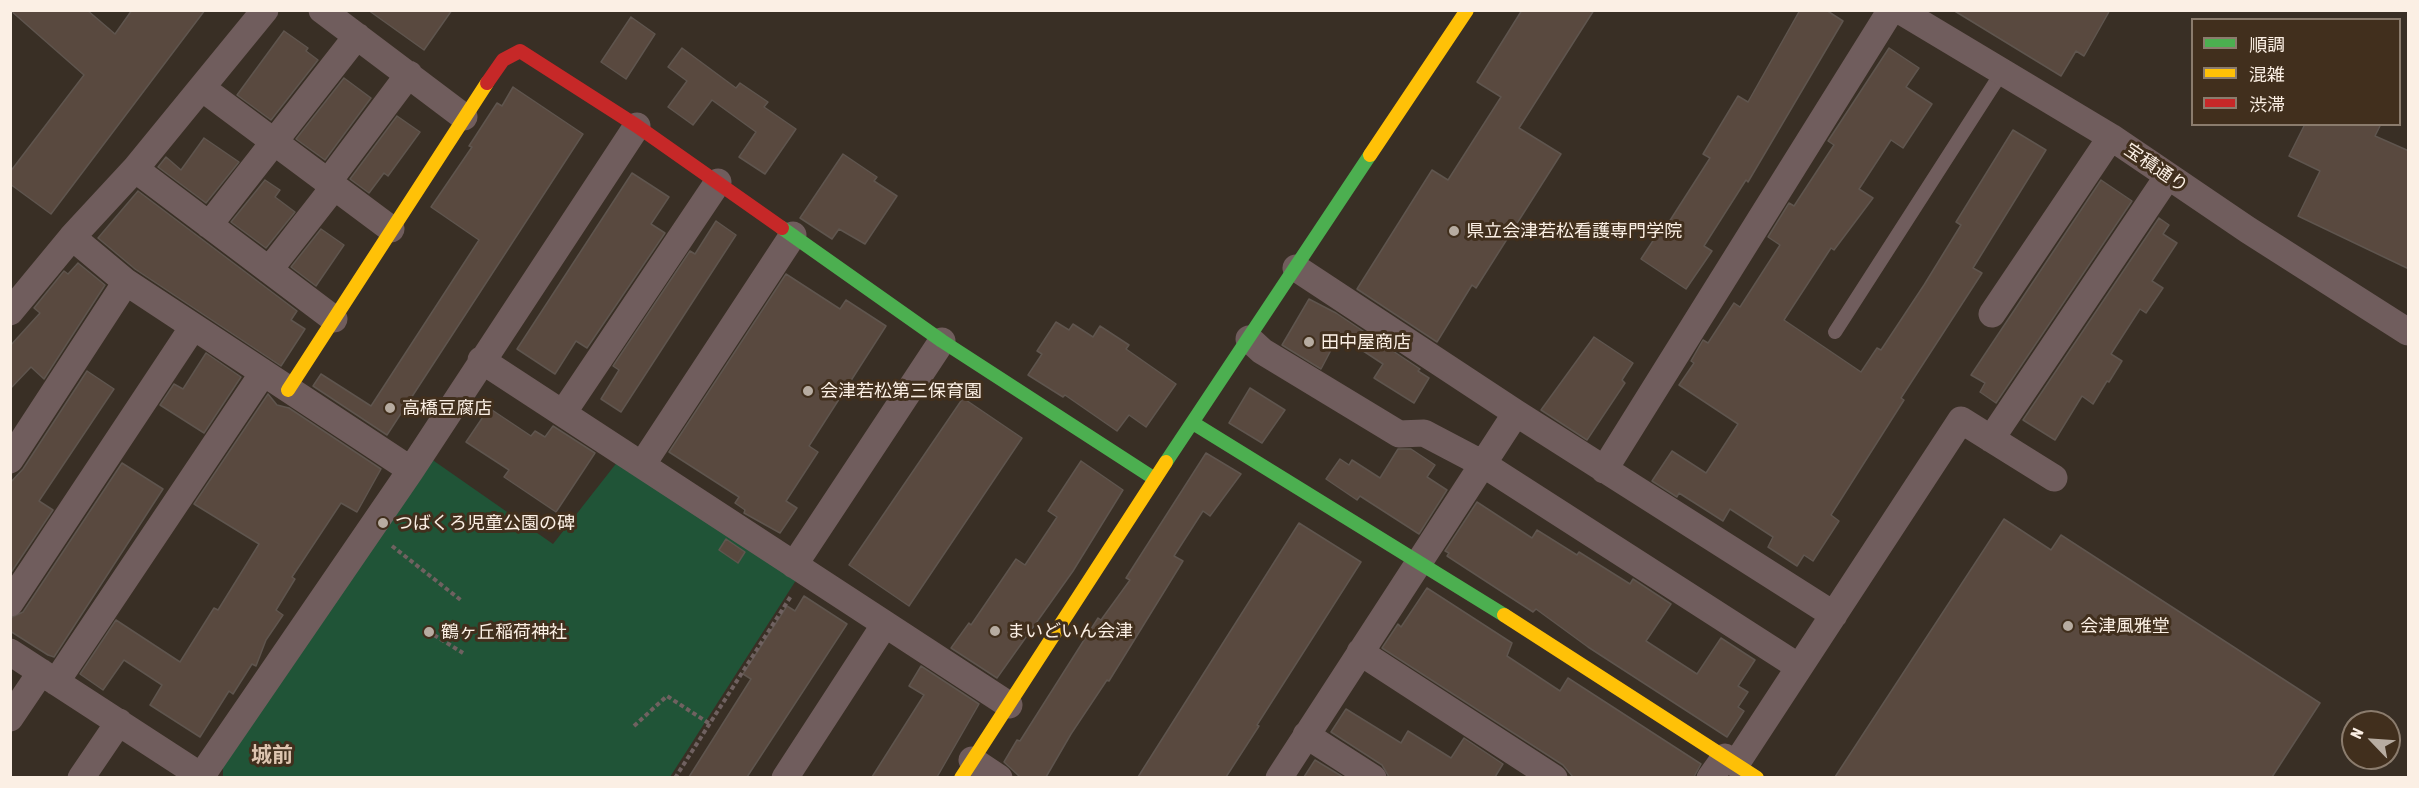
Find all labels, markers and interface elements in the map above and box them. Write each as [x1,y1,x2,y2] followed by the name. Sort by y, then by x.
[2191,18,2401,126] legend
[2249,34,2285,55] text: 順調
[2249,64,2285,85] text: 混雑
[2249,94,2285,115] text: 渋滞
[2120,139,2192,197] street label: 宝積通り
[1466,220,1682,242] place label: 県立会津若松看護専門学院
[1447,224,1461,238] marker: 県立会津若松看護専門学院
[1321,331,1411,353] place label: 田中屋商店
[1302,335,1316,349] marker: 田中屋商店
[820,380,982,402] place label: 会津若松第三保育園
[801,384,815,398] marker: 会津若松第三保育園
[402,397,492,419] place label: 高橋豆腐店
[383,401,397,415] marker: 高橋豆腐店
[395,512,575,534] place label: つばくろ児童公園の碑
[376,516,390,530] marker: つばくろ児童公園の碑
[2080,615,2170,637] place label: 会津風雅堂
[2061,619,2075,633] marker: 会津風雅堂
[1007,620,1133,642] place label: まいどいん会津
[441,621,567,643] place label: 鶴ヶ丘稲荷神社
[988,624,1002,638] marker: まいどいん会津
[422,625,436,639] marker: 鶴ヶ丘稲荷神社
[2341,710,2401,770] north arrow
[2346,725,2367,741] text: N
[251,742,293,768] district label: 城前

